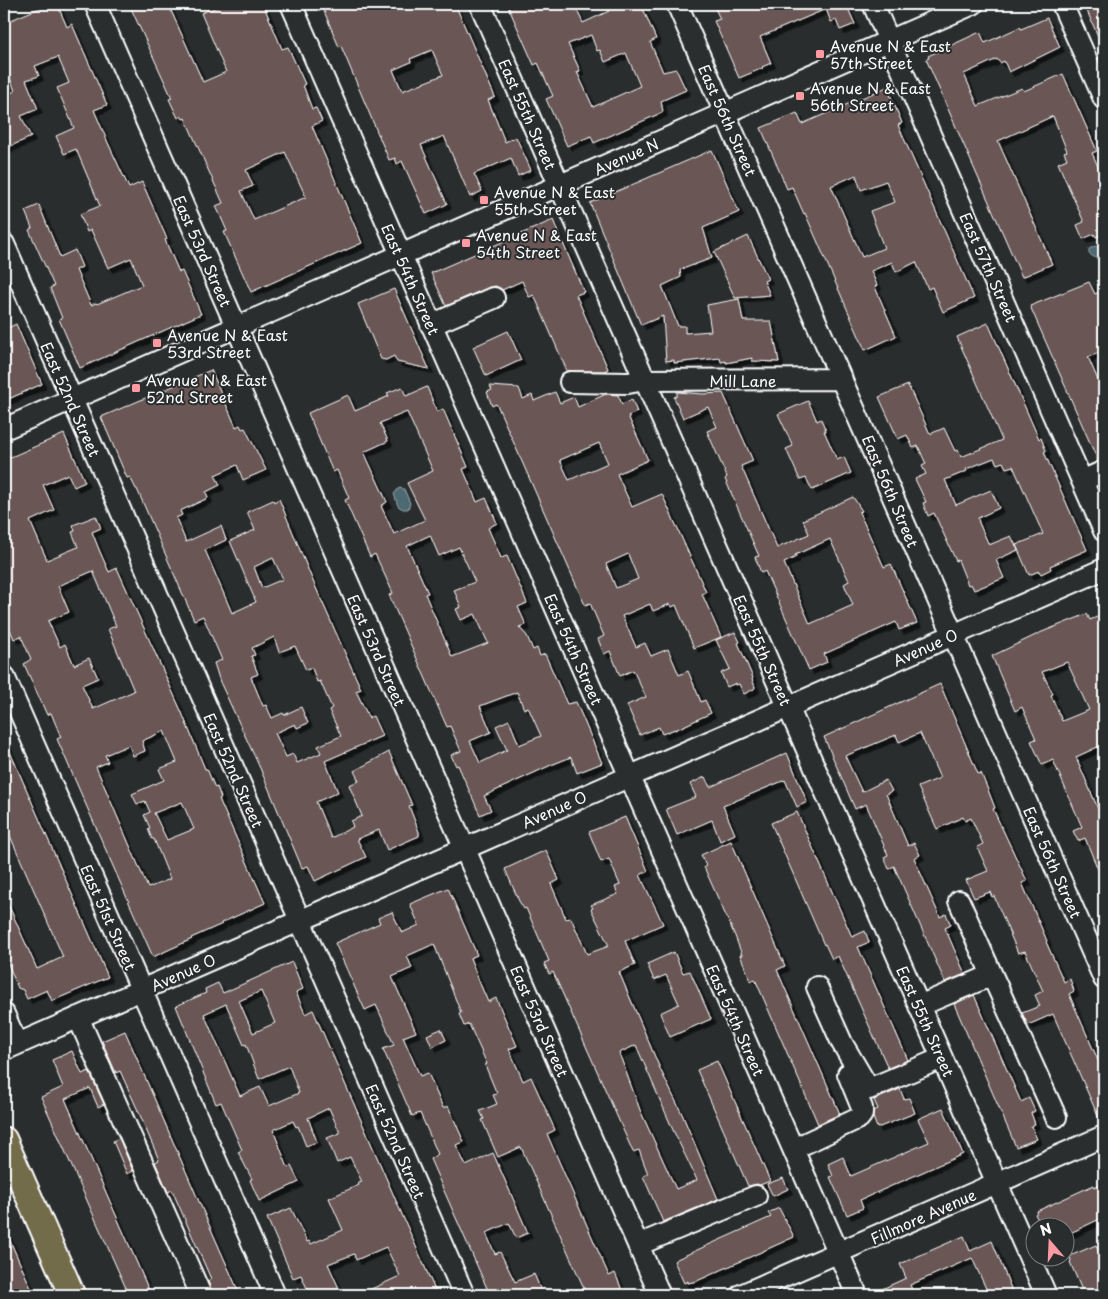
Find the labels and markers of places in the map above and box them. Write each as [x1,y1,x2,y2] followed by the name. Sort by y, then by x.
[830,34,951,74] place label: Avenue N & East 57th Street
[814,48,826,60] marker: Avenue N & East 57th Street
[810,76,931,116] place label: Avenue N & East 56th Street
[794,90,806,102] marker: Avenue N & East 56th Street
[494,180,615,220] place label: Avenue N & East 55th Street
[478,194,490,206] marker: Avenue N & East 55th Street
[476,223,597,263] place label: Avenue N & East 54th Street
[460,237,472,249] marker: Avenue N & East 54th Street
[167,323,288,363] place label: Avenue N & East 53rd Street
[151,337,163,349] marker: Avenue N & East 53rd Street
[146,368,267,408] place label: Avenue N & East 52nd Street
[130,382,142,394] marker: Avenue N & East 52nd Street

